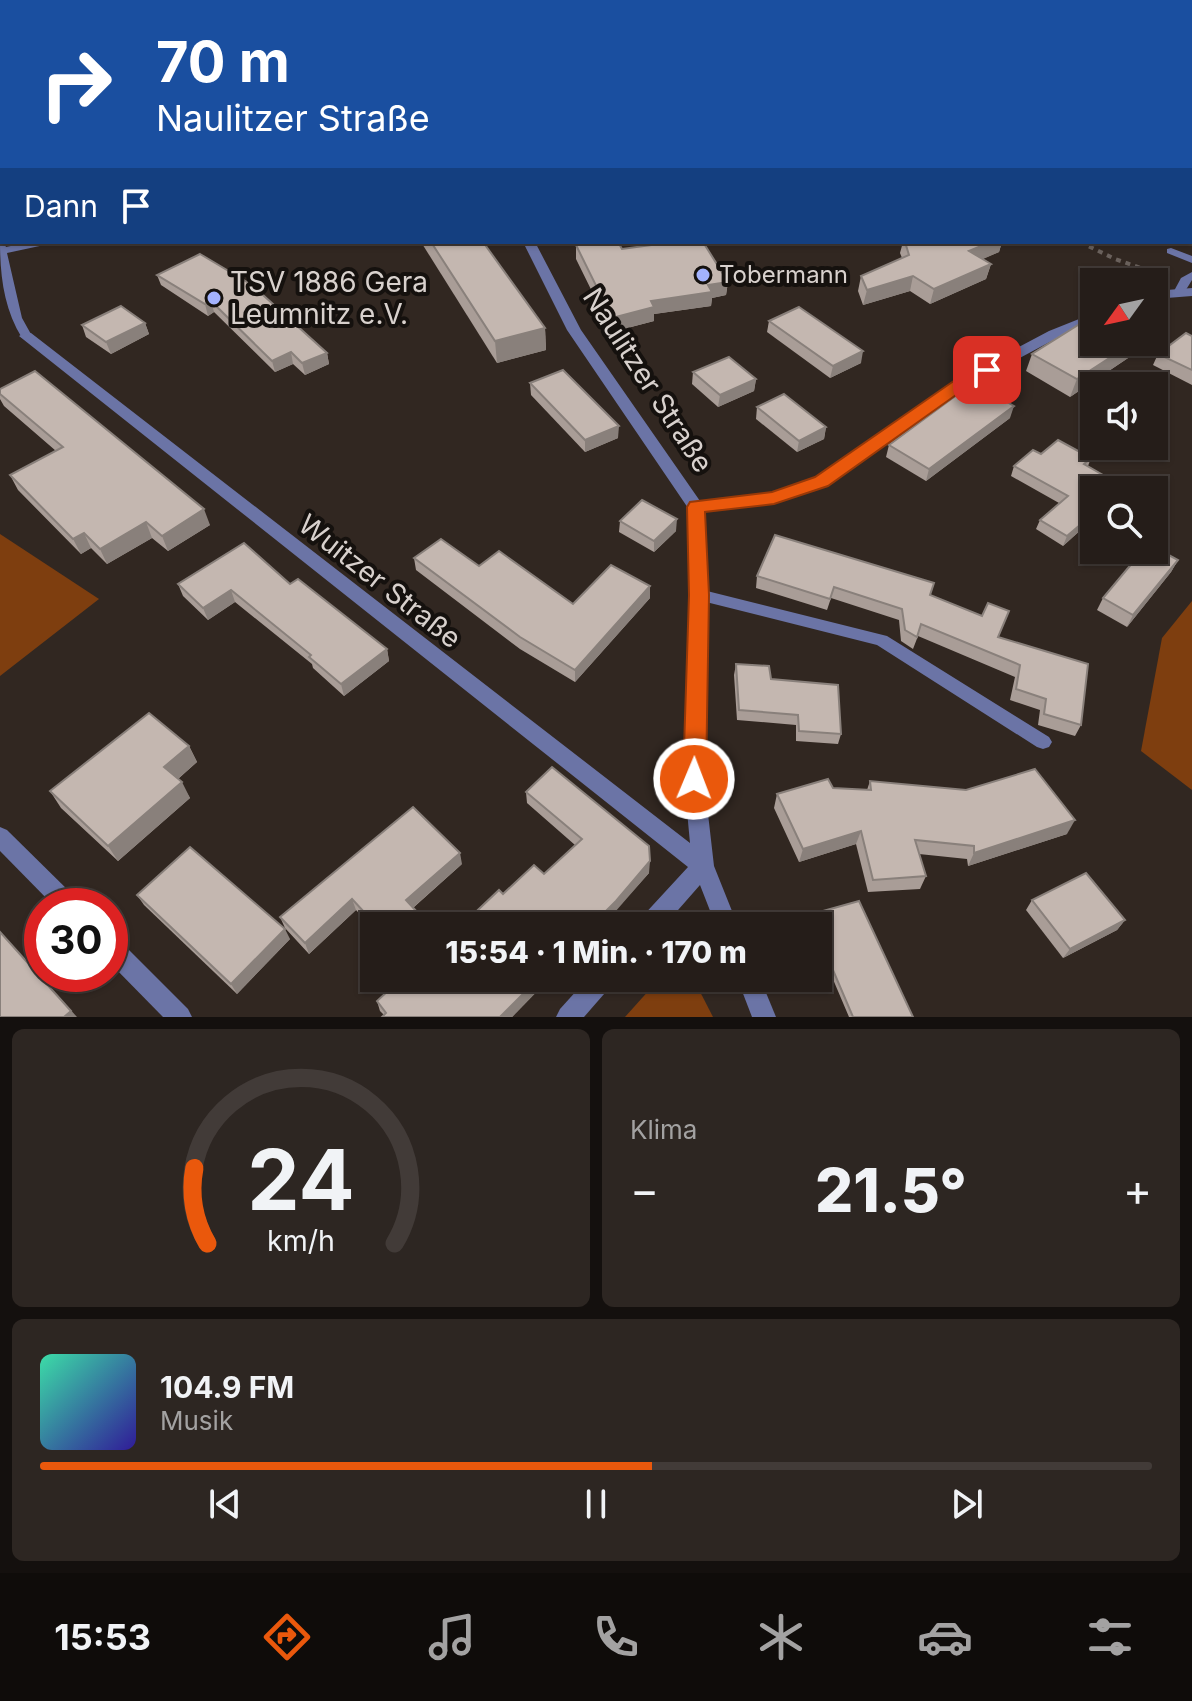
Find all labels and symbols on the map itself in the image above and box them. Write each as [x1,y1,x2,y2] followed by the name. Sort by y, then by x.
[719,260,848,289] place label: Tobermann
[230,265,428,331] place label: TSV 1886 Gera Leumnitz e.V.
[694,266,712,284] marker: Tobermann
[1080,268,1168,356] north arrow
[576,281,720,479] street label: Naulitzer Straße
[205,289,223,307] marker: TSV 1886 Gera Leumnitz e.V.
[953,336,1021,404] pin
[292,507,468,655] street label: Wuitzer Straße
[652,737,736,821] position arrow
[24,888,128,992] speed limit sign: 30

